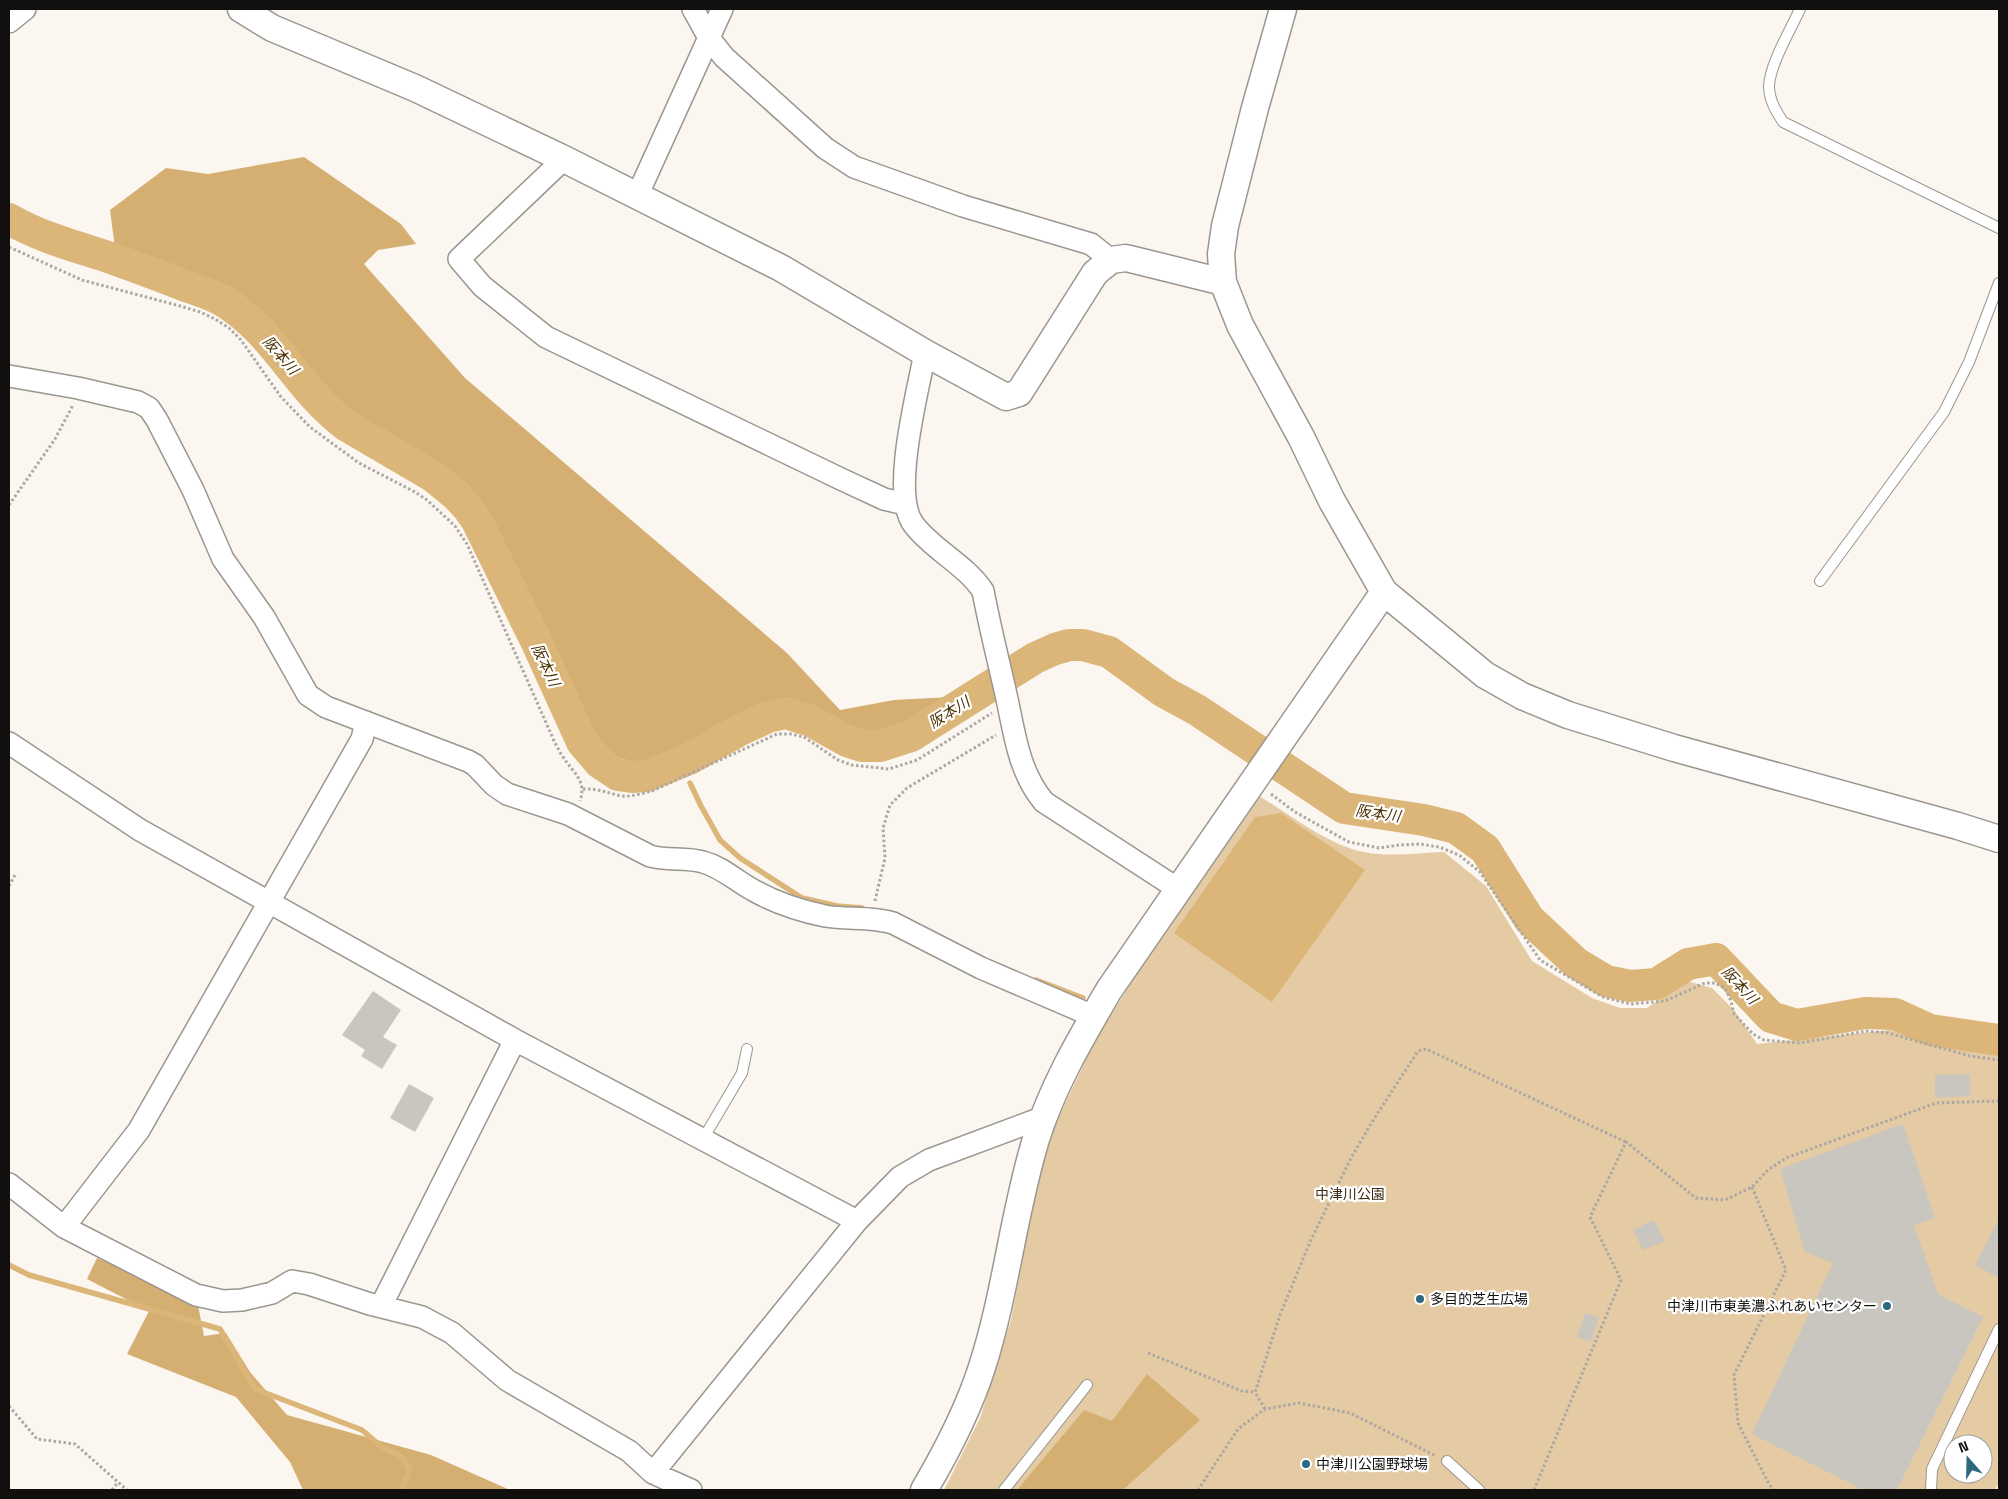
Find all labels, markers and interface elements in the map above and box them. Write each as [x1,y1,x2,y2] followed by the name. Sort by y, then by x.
[259,332,304,380] water label: 阪本川
[528,641,565,691] water label: 阪本川
[925,691,975,732] water label: 阪本川
[1354,800,1404,826] water label: 阪本川
[1718,962,1764,1009] water label: 阪本川
[1315,1185,1385,1203] park label: 中津川公園
[1430,1290,1528,1308] place label: 多目的芝生広場
[1414,1293,1426,1305] marker: 多目的芝生広場
[1667,1297,1877,1315] place label: 中津川市東美濃ふれあいセンター
[1881,1300,1893,1312] marker: 中津川市東美濃ふれあいセンター
[1943,1434,1993,1484] north arrow
[1956,1437,1971,1457] text: N
[1316,1455,1428,1473] place label: 中津川公園野球場
[1300,1458,1312,1470] marker: 中津川公園野球場

